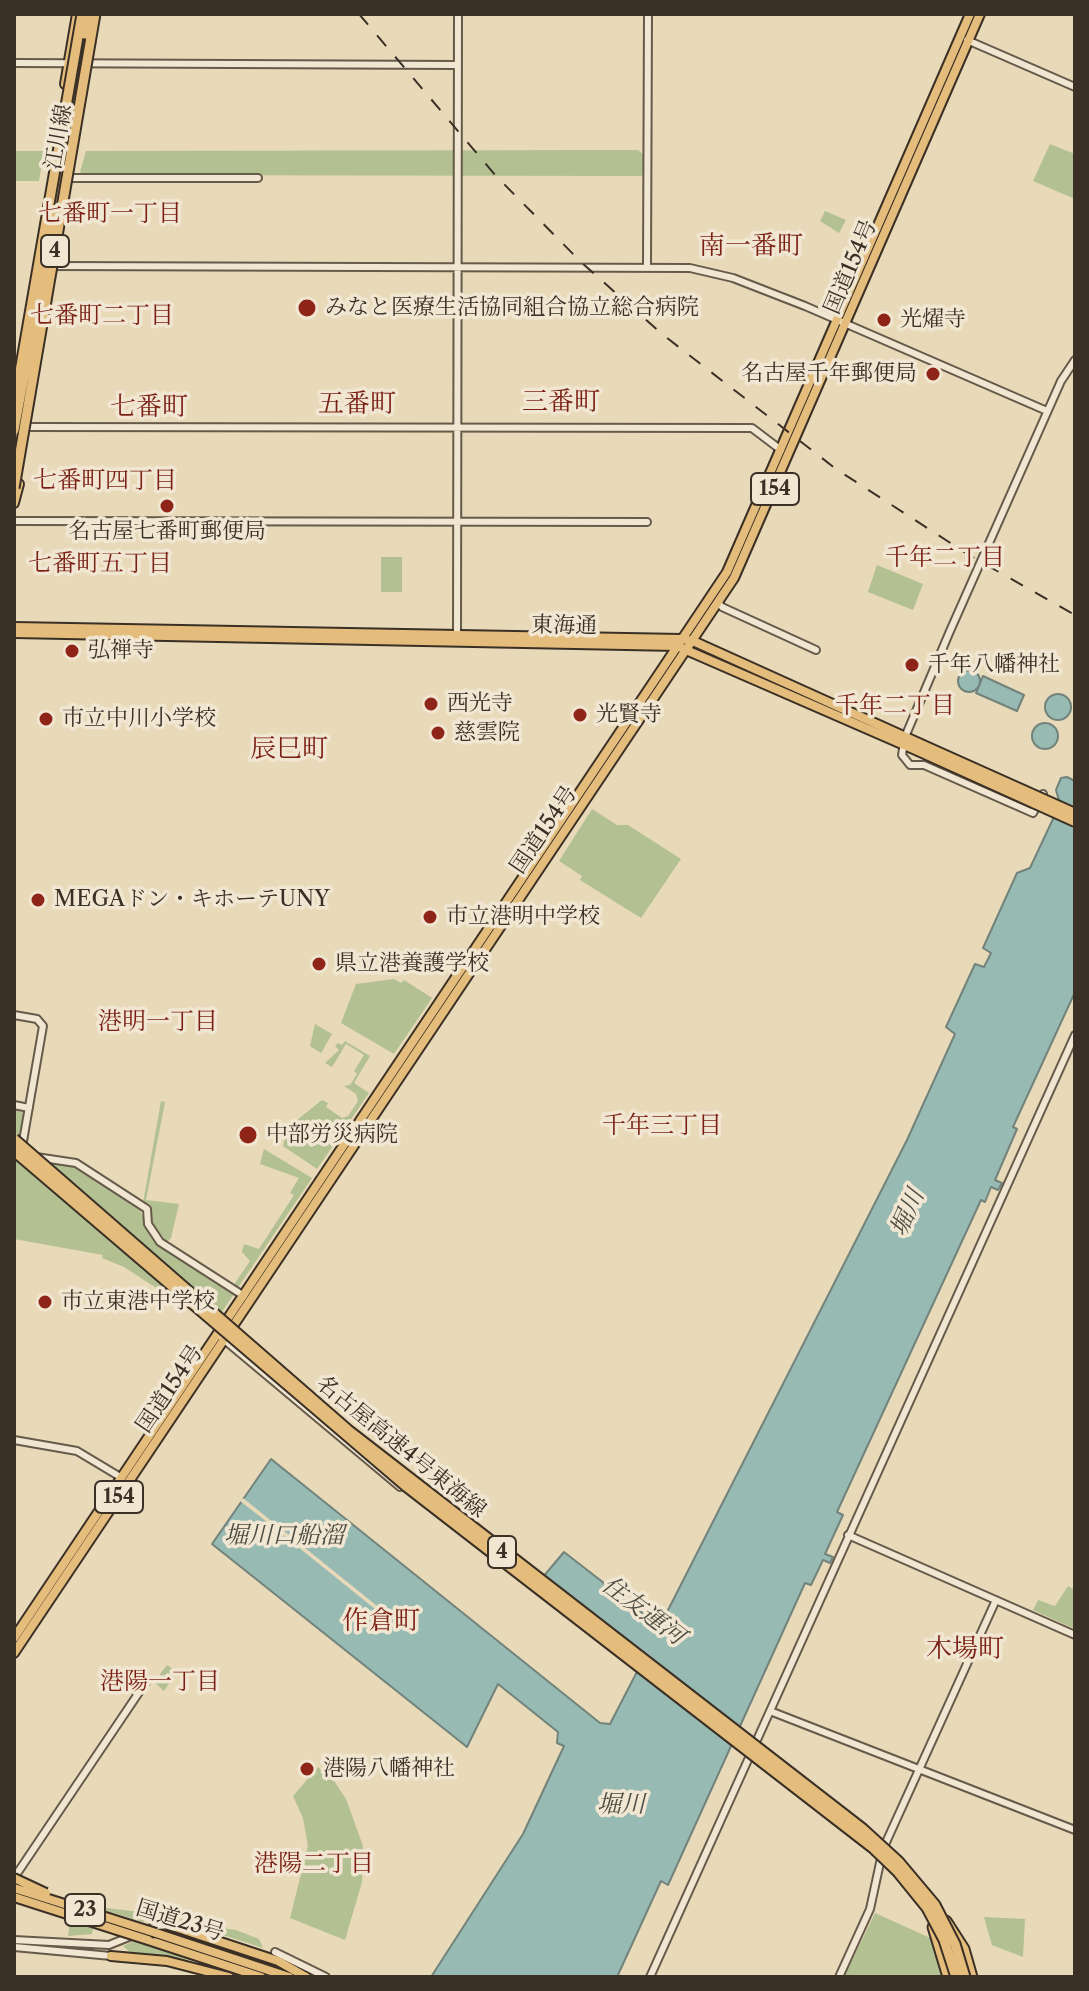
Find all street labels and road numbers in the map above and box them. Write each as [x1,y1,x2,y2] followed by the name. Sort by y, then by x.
[40,102,78,172] street label: 江川線
[819,216,883,318] street label: 国道154号
[41,235,69,267] road number: 4
[751,473,799,505] road number: 154
[531,612,597,640] street label: 東海通
[505,781,583,879] street label: 国道154号
[131,1340,209,1438] street label: 国道154号
[311,1370,491,1524] street label: 名古屋高速4号東海線
[95,1481,143,1513] road number: 154
[488,1536,516,1568] road number: 4
[65,1894,105,1926] road number: 23
[133,1895,227,1947] street label: 国道23号

